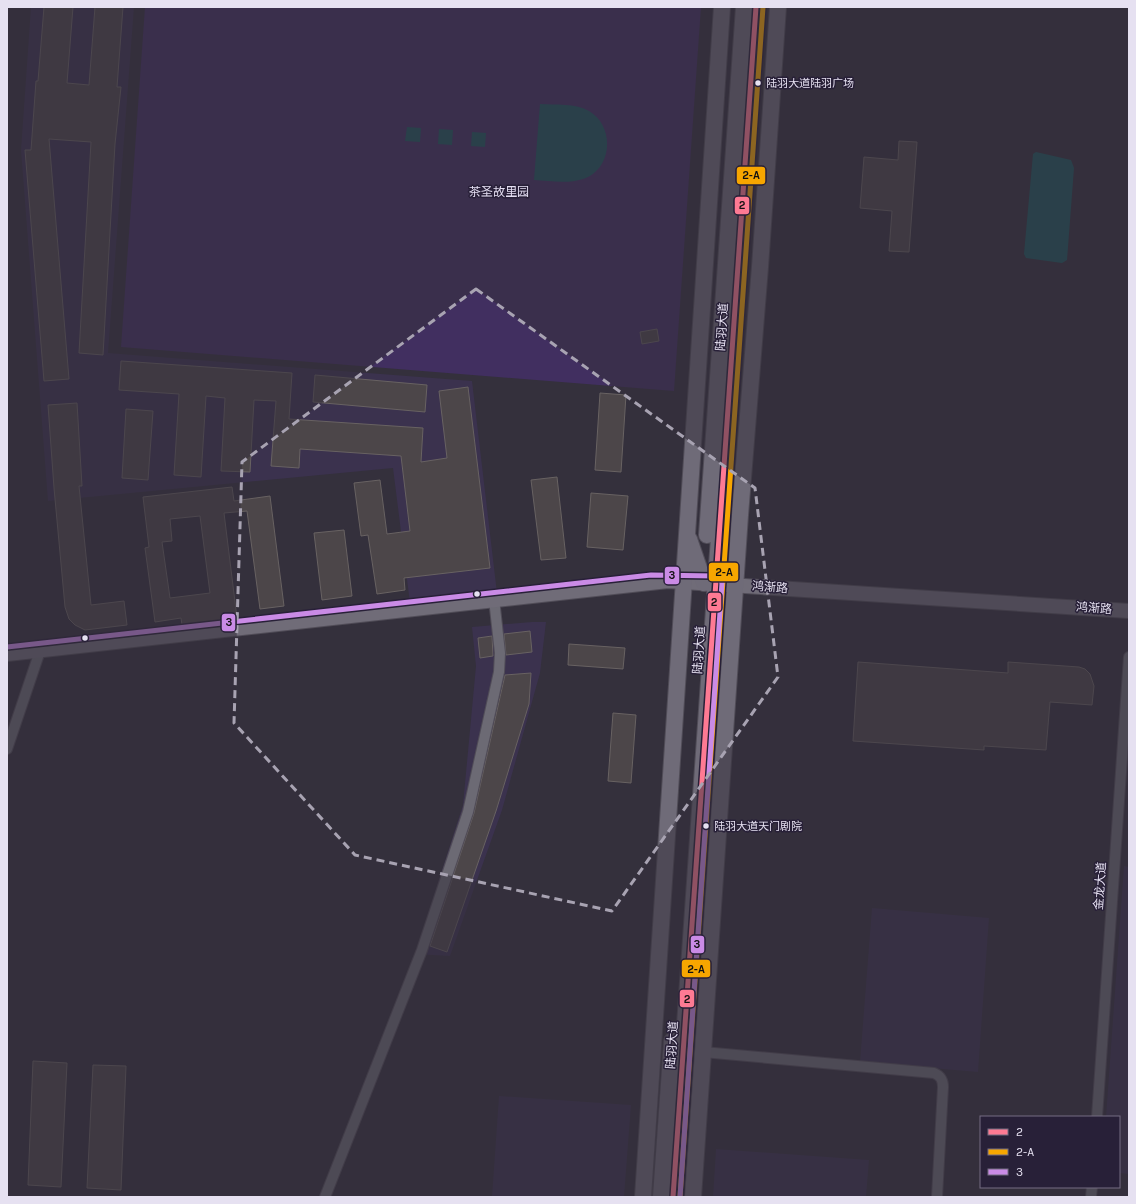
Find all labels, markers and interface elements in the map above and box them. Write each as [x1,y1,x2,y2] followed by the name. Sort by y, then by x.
[766,77,854,90] place label: 陆羽大道陆羽广场
[753,78,763,88] marker: 陆羽大道陆羽广场
[736,166,766,185] line badge: 2-A
[742,169,760,182] text: 2-A
[469,185,529,199] park label: 茶圣故里园
[734,196,750,215] line badge: 2
[739,199,746,212] text: 2
[713,303,731,351] street label: 陆羽大道
[708,562,739,582] line badge: 2-A
[664,566,680,585] line badge: 3
[715,566,733,579] text: 2-A
[669,569,676,582] text: 3
[752,579,788,595] street label: 鸿渐路
[472,589,482,599] unlabelled marker
[707,592,722,612] line badge: 2
[711,596,718,609] text: 2
[1076,600,1112,616] street label: 鸿渐路
[221,613,236,632] line badge: 3
[226,616,233,629] text: 3
[690,626,708,674] street label: 陆羽大道
[80,633,90,643] unlabelled marker
[714,820,802,833] place label: 陆羽大道天门剧院
[701,821,711,831] marker: 陆羽大道天门剧院
[1091,862,1109,910] street label: 金龙大道
[690,935,705,954] line badge: 3
[694,938,701,951] text: 3
[681,959,711,978] line badge: 2-A
[687,963,705,976] text: 2-A
[679,989,695,1008] line badge: 2
[684,993,691,1006] text: 2
[663,1021,681,1069] street label: 陆羽大道
[980,1116,1120,1188] legend
[1016,1125,1023,1139] text: 2
[1016,1145,1034,1159] text: 2-A
[1016,1165,1023,1179] text: 3

